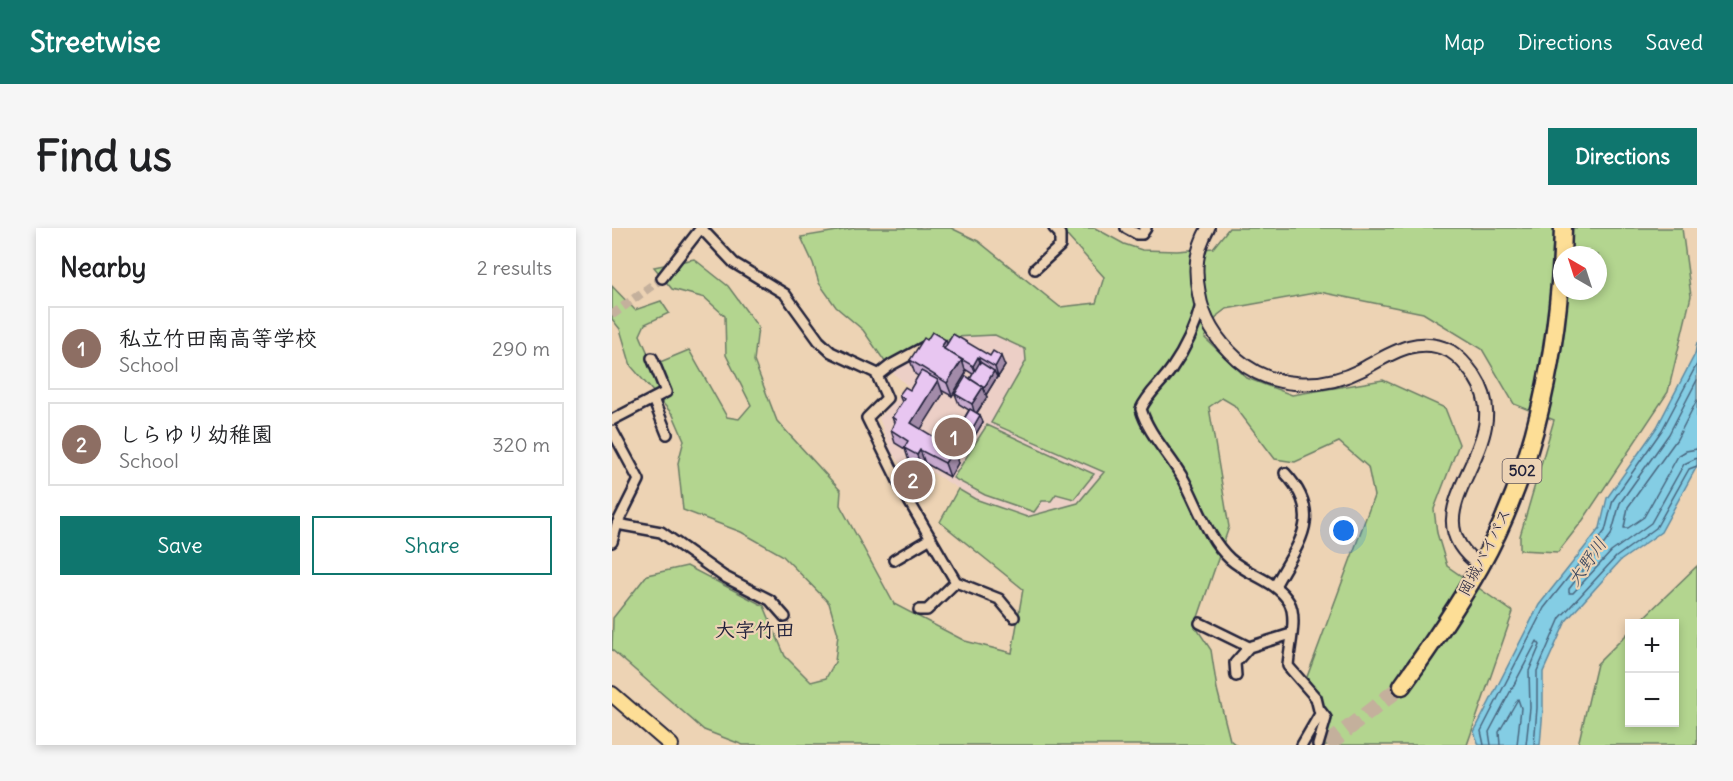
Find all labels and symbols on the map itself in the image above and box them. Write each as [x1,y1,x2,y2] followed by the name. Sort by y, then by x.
[1553,246,1607,300] north arrow
[934,414,974,460] pin: 1
[894,458,932,502] pin: 2
[1502,459,1542,483] road number: 502
[1453,505,1515,599] street label: 岡城バイパス
[1329,516,1358,545] your location
[1562,533,1611,590] water label: 大野川
[715,617,795,642] district label: 大字竹田

